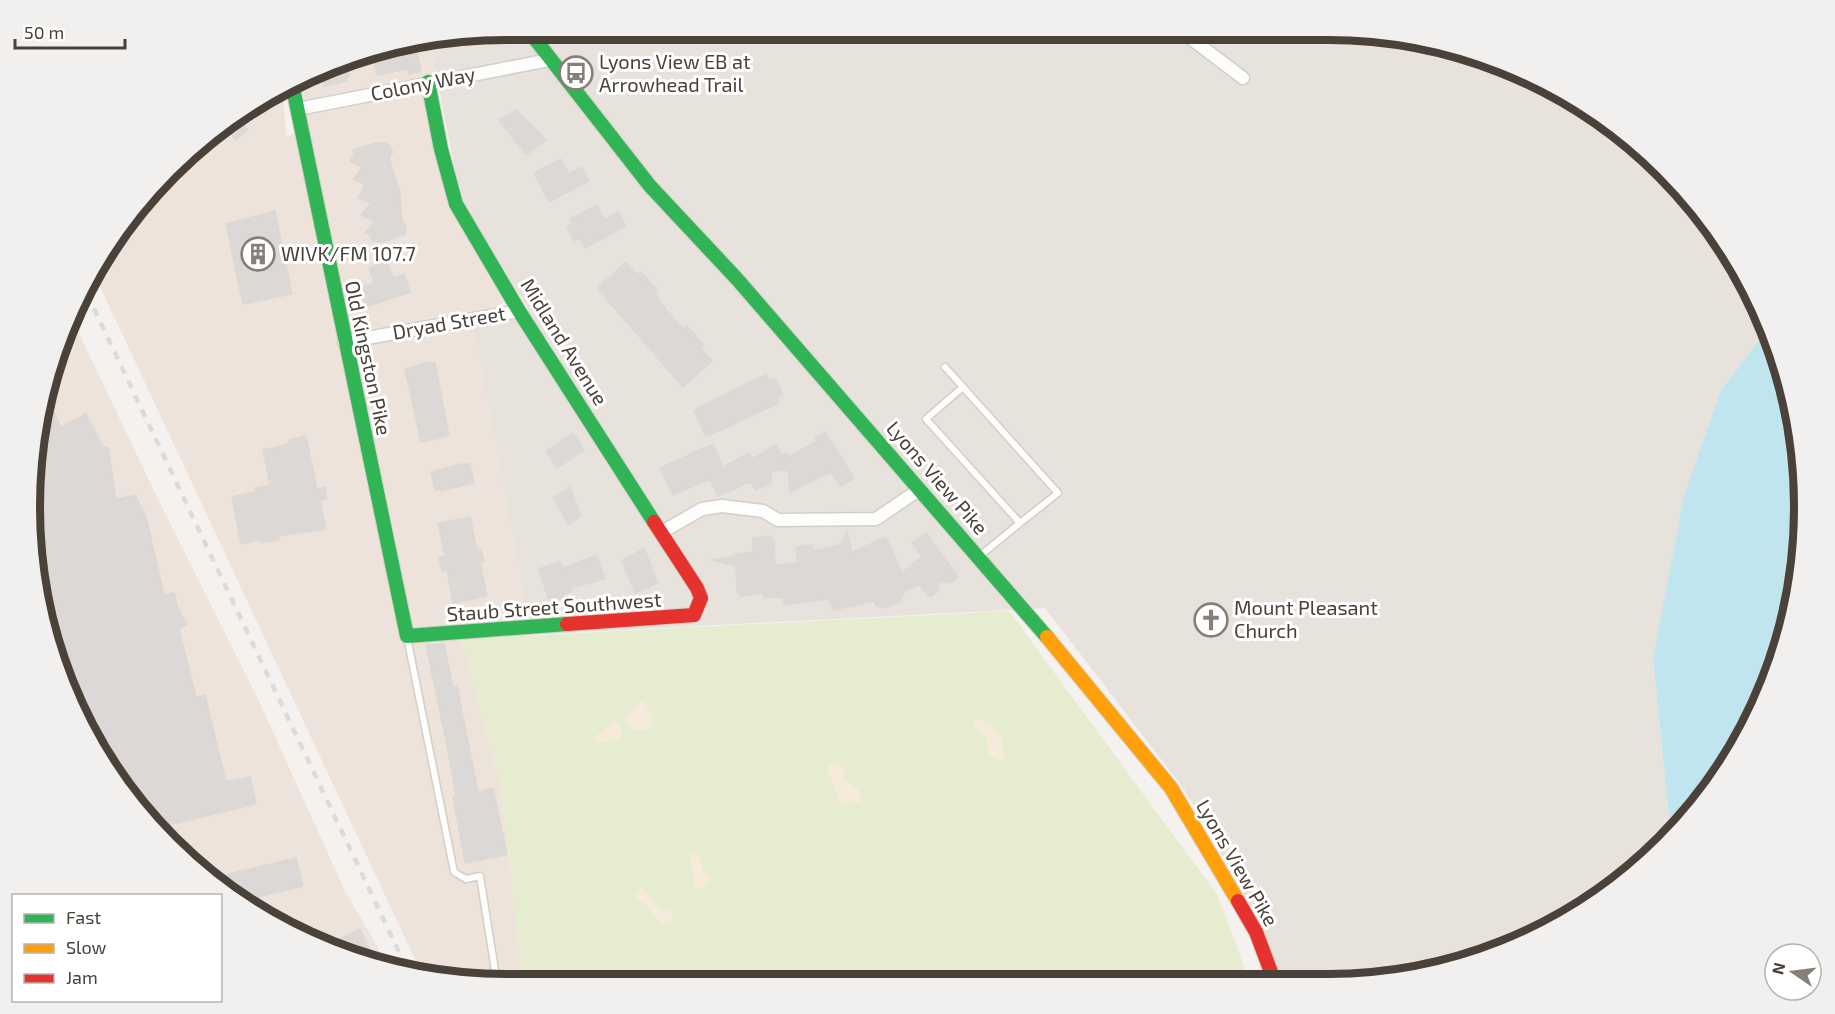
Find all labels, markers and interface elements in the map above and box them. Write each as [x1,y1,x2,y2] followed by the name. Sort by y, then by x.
[15,12,124,50] scale bar
[24,21,64,43] text: 50 m
[599,49,751,96] place label: Lyons View EB at Arrowhead Trail
[558,55,594,91] bus stop icon: Lyons View EB at Arrowhead Trail
[368,61,478,105] street label: Colony Way
[240,236,276,272] building icon: WIVK/FM 107.7
[281,241,416,265] place label: WIVK/FM 107.7
[516,274,613,409] street label: Midland Avenue
[341,278,397,437] street label: Old Kingston Pike
[390,300,508,344] street label: Dryad Street
[882,416,993,539] street label: Lyons View Pike
[446,587,662,625] street label: Staub Street Southwest
[1234,595,1378,642] place label: Mount Pleasant Church
[1193,602,1229,638] church icon: Mount Pleasant Church
[1192,795,1284,930] street label: Lyons View Pike
[12,894,222,1002] legend
[66,906,101,928] text: Fast
[66,936,107,958] text: Slow
[1763,942,1823,1002] north arrow
[1767,960,1789,976] text: N
[66,966,98,988] text: Jam

